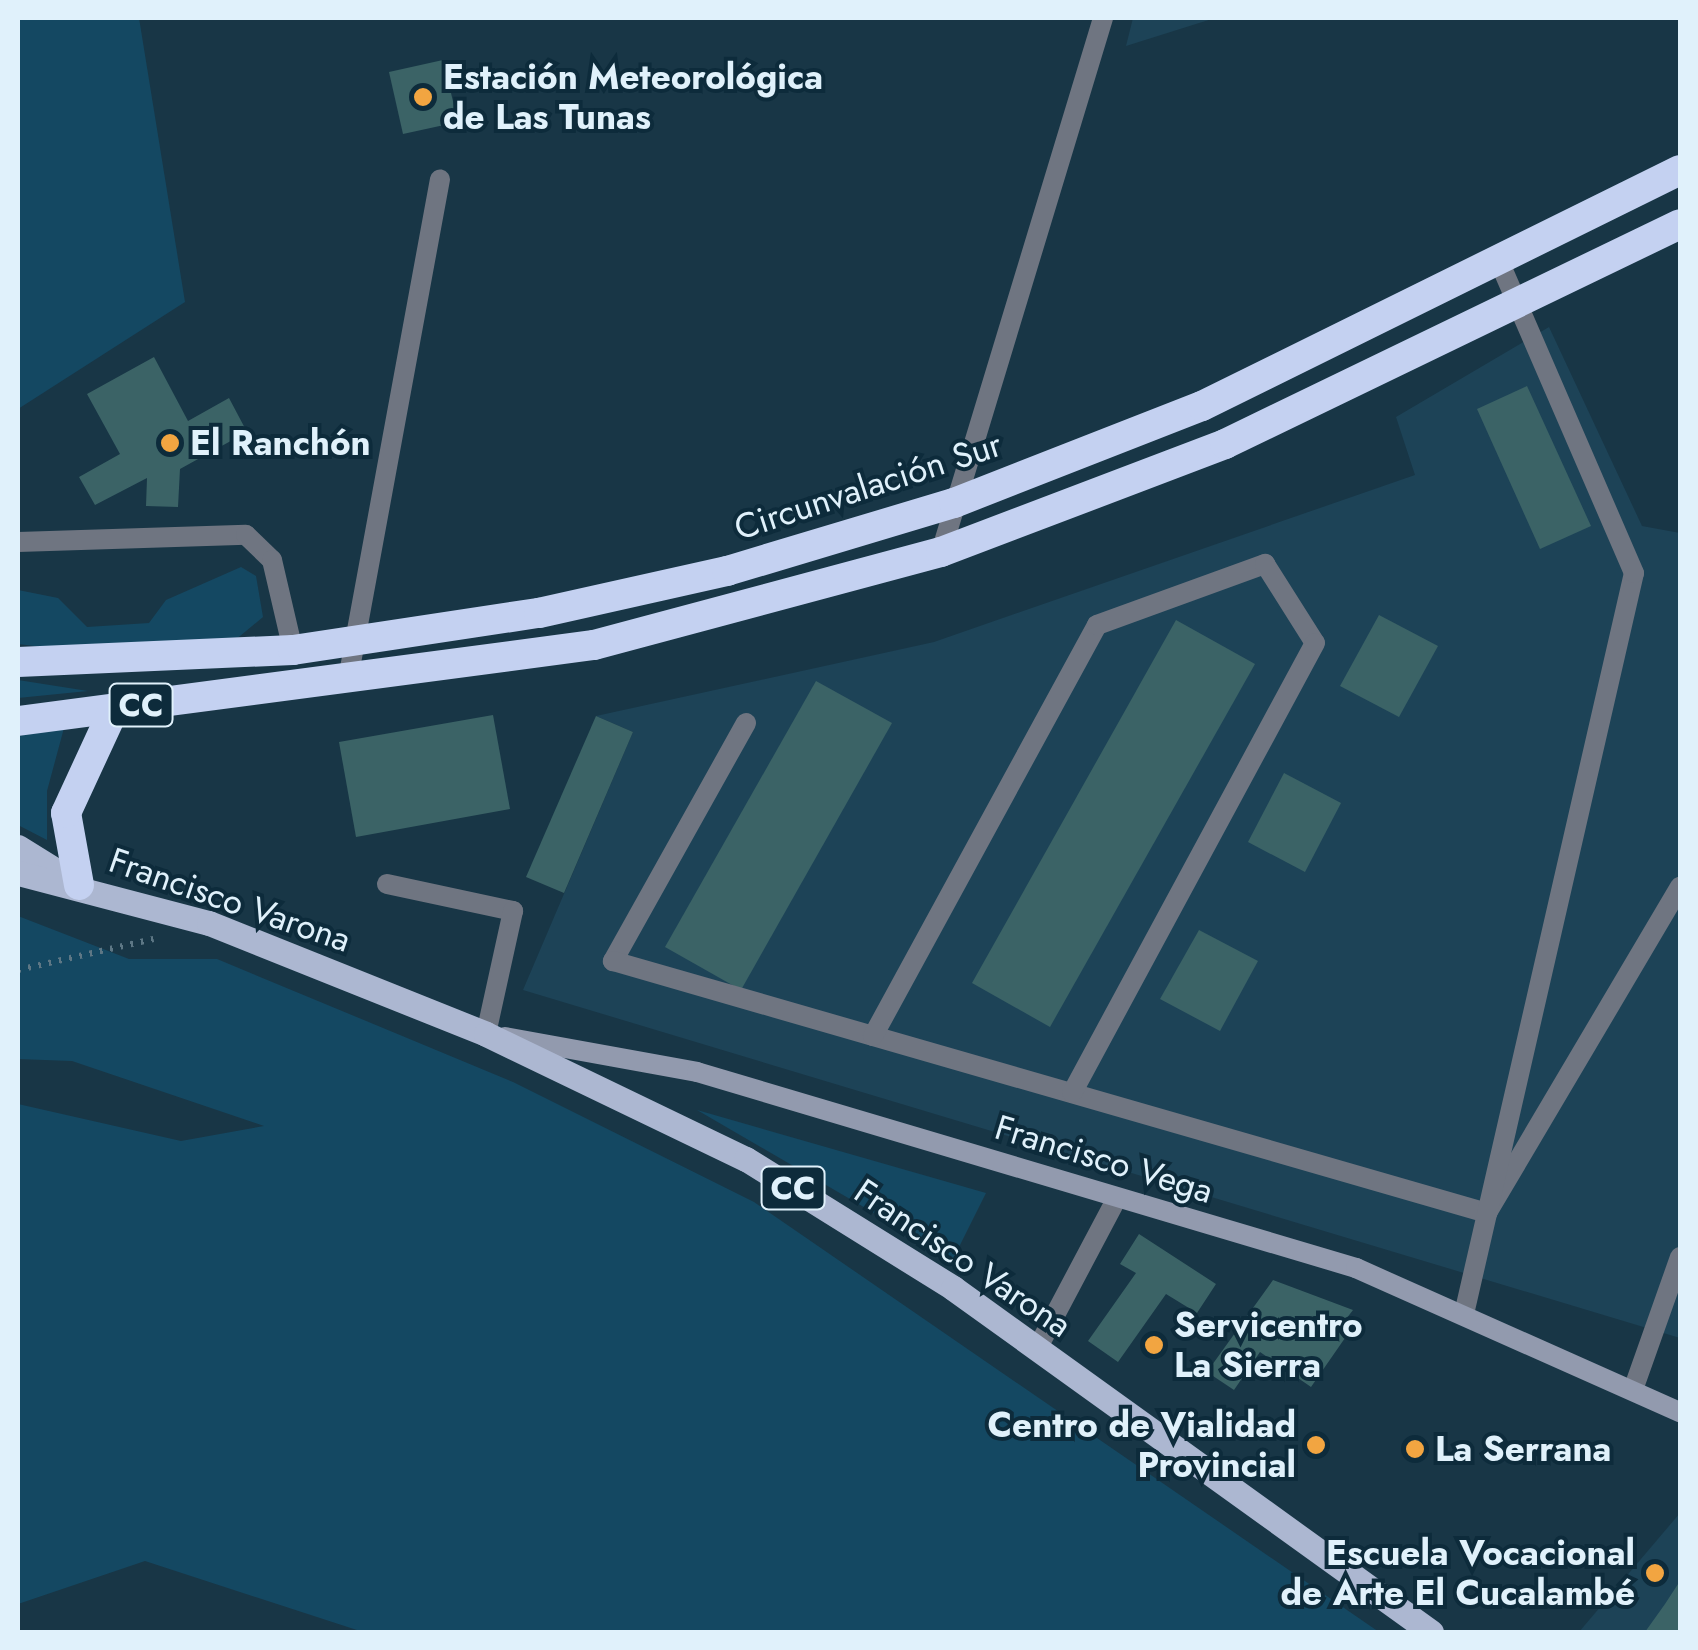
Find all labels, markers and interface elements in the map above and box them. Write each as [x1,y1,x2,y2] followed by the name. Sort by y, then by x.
[443,56,823,138] place label: Estación Meteorológica de Las Tunas
[412,86,434,108] marker: Estación Meteorológica de Las Tunas
[190,422,371,464] place label: El Ranchón
[729,423,1007,549] street label: Circunvalación Sur
[159,432,181,454] marker: El Ranchón
[108,678,174,732] road number: CC
[104,839,356,961] street label: Francisco Varona
[990,1106,1218,1212] street label: Francisco Vega
[760,1161,826,1215] road number: CC
[847,1170,1079,1346] street label: Francisco Varona
[1174,1304,1363,1386] place label: Servicentro La Sierra
[1143,1334,1165,1356] marker: Servicentro La Sierra
[988,1404,1296,1486] place label: Centro de Vialidad Provincial
[1435,1428,1611,1470] place label: La Serrana
[1305,1434,1327,1456] marker: Centro de Vialidad Provincial
[1404,1438,1426,1460] marker: La Serrana
[1281,1532,1635,1614] place label: Escuela Vocacional de Arte El Cucalambé
[1644,1562,1666,1584] marker: Escuela Vocacional de Arte El Cucalambé

